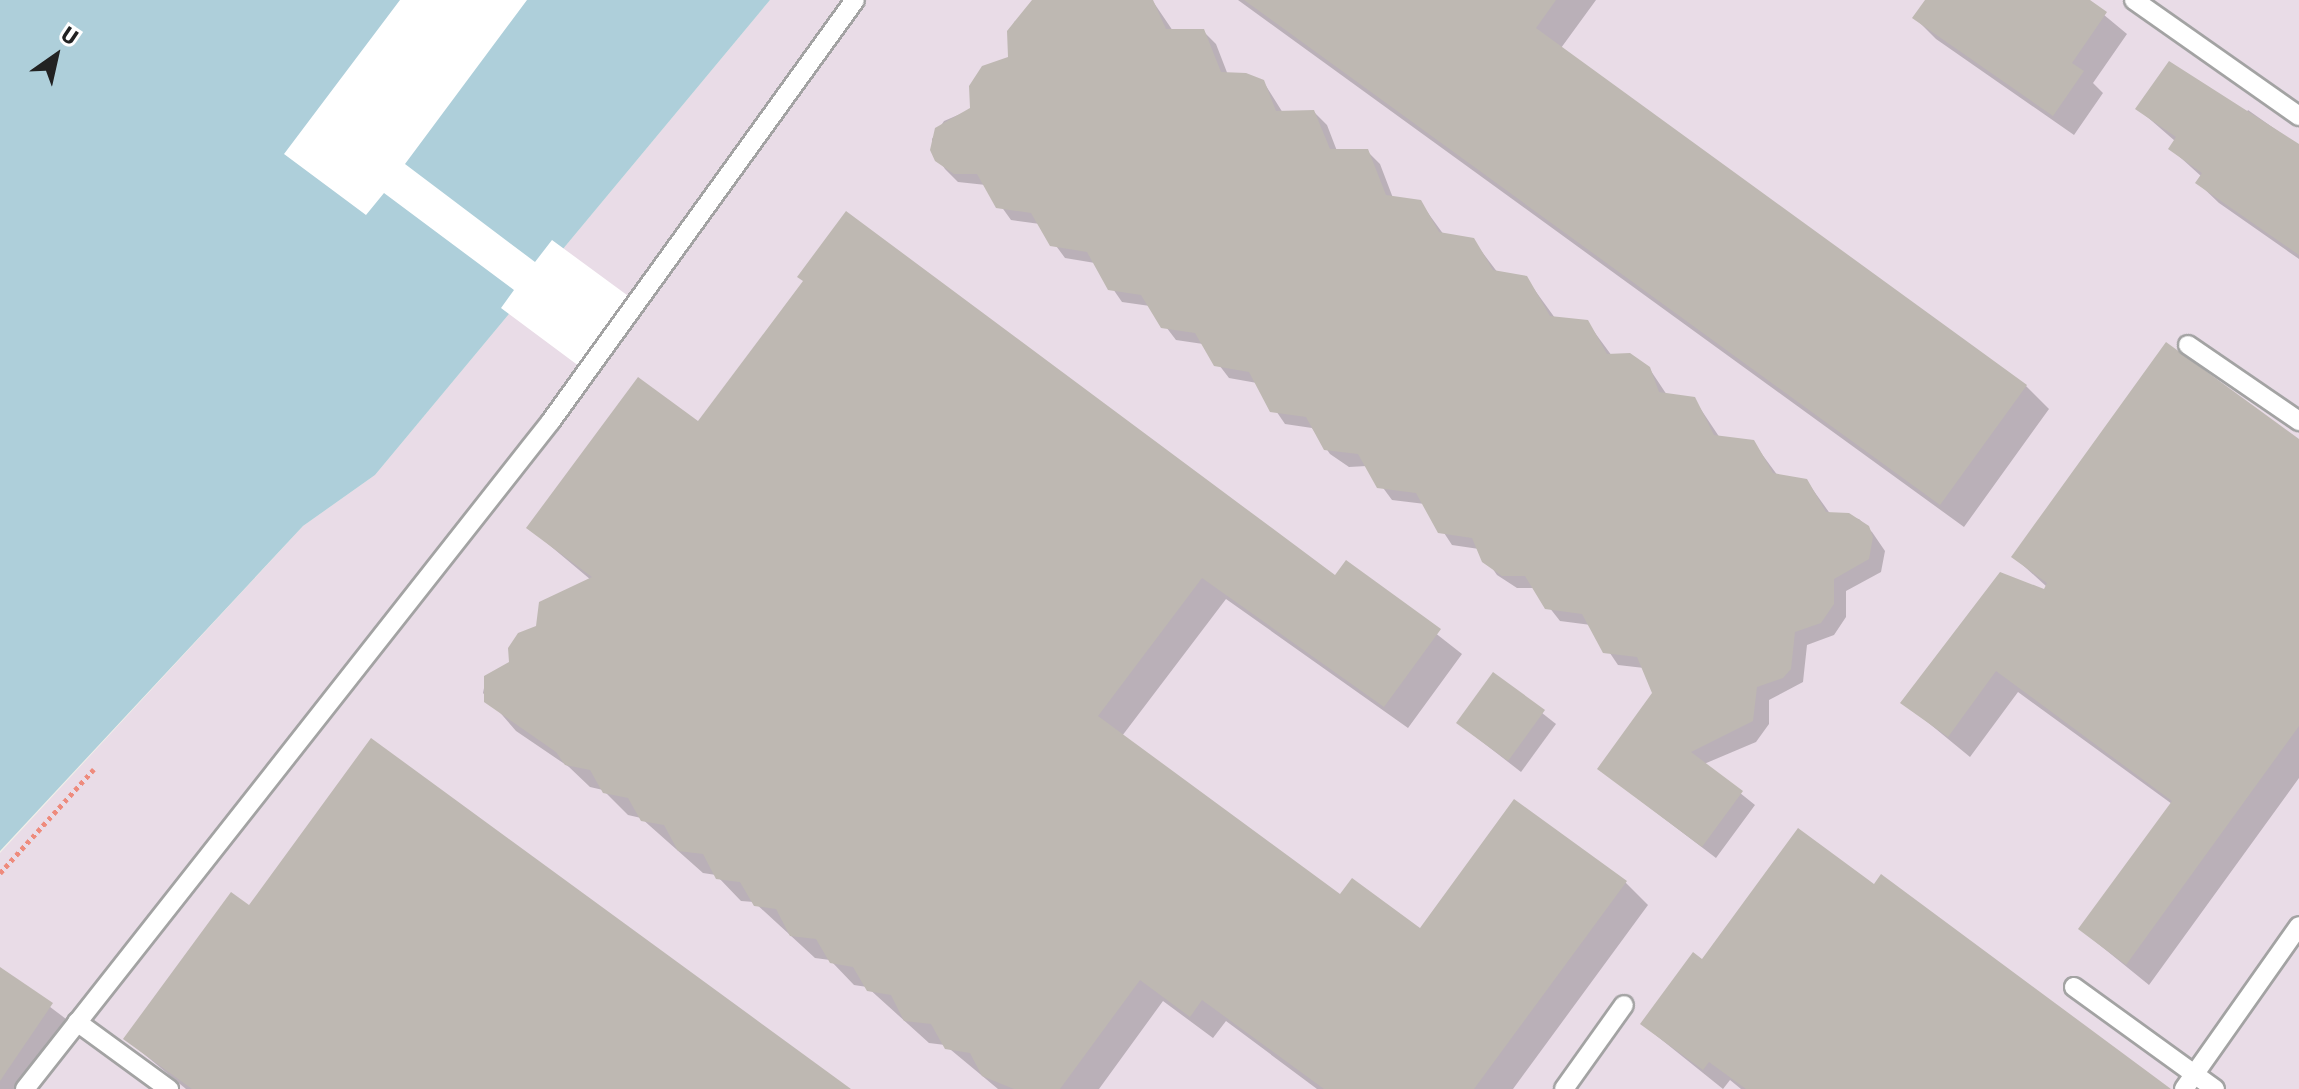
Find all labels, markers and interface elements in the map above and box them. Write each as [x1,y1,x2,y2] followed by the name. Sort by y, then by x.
[16,16,96,96] north arrow
[56,20,83,51] text: U

